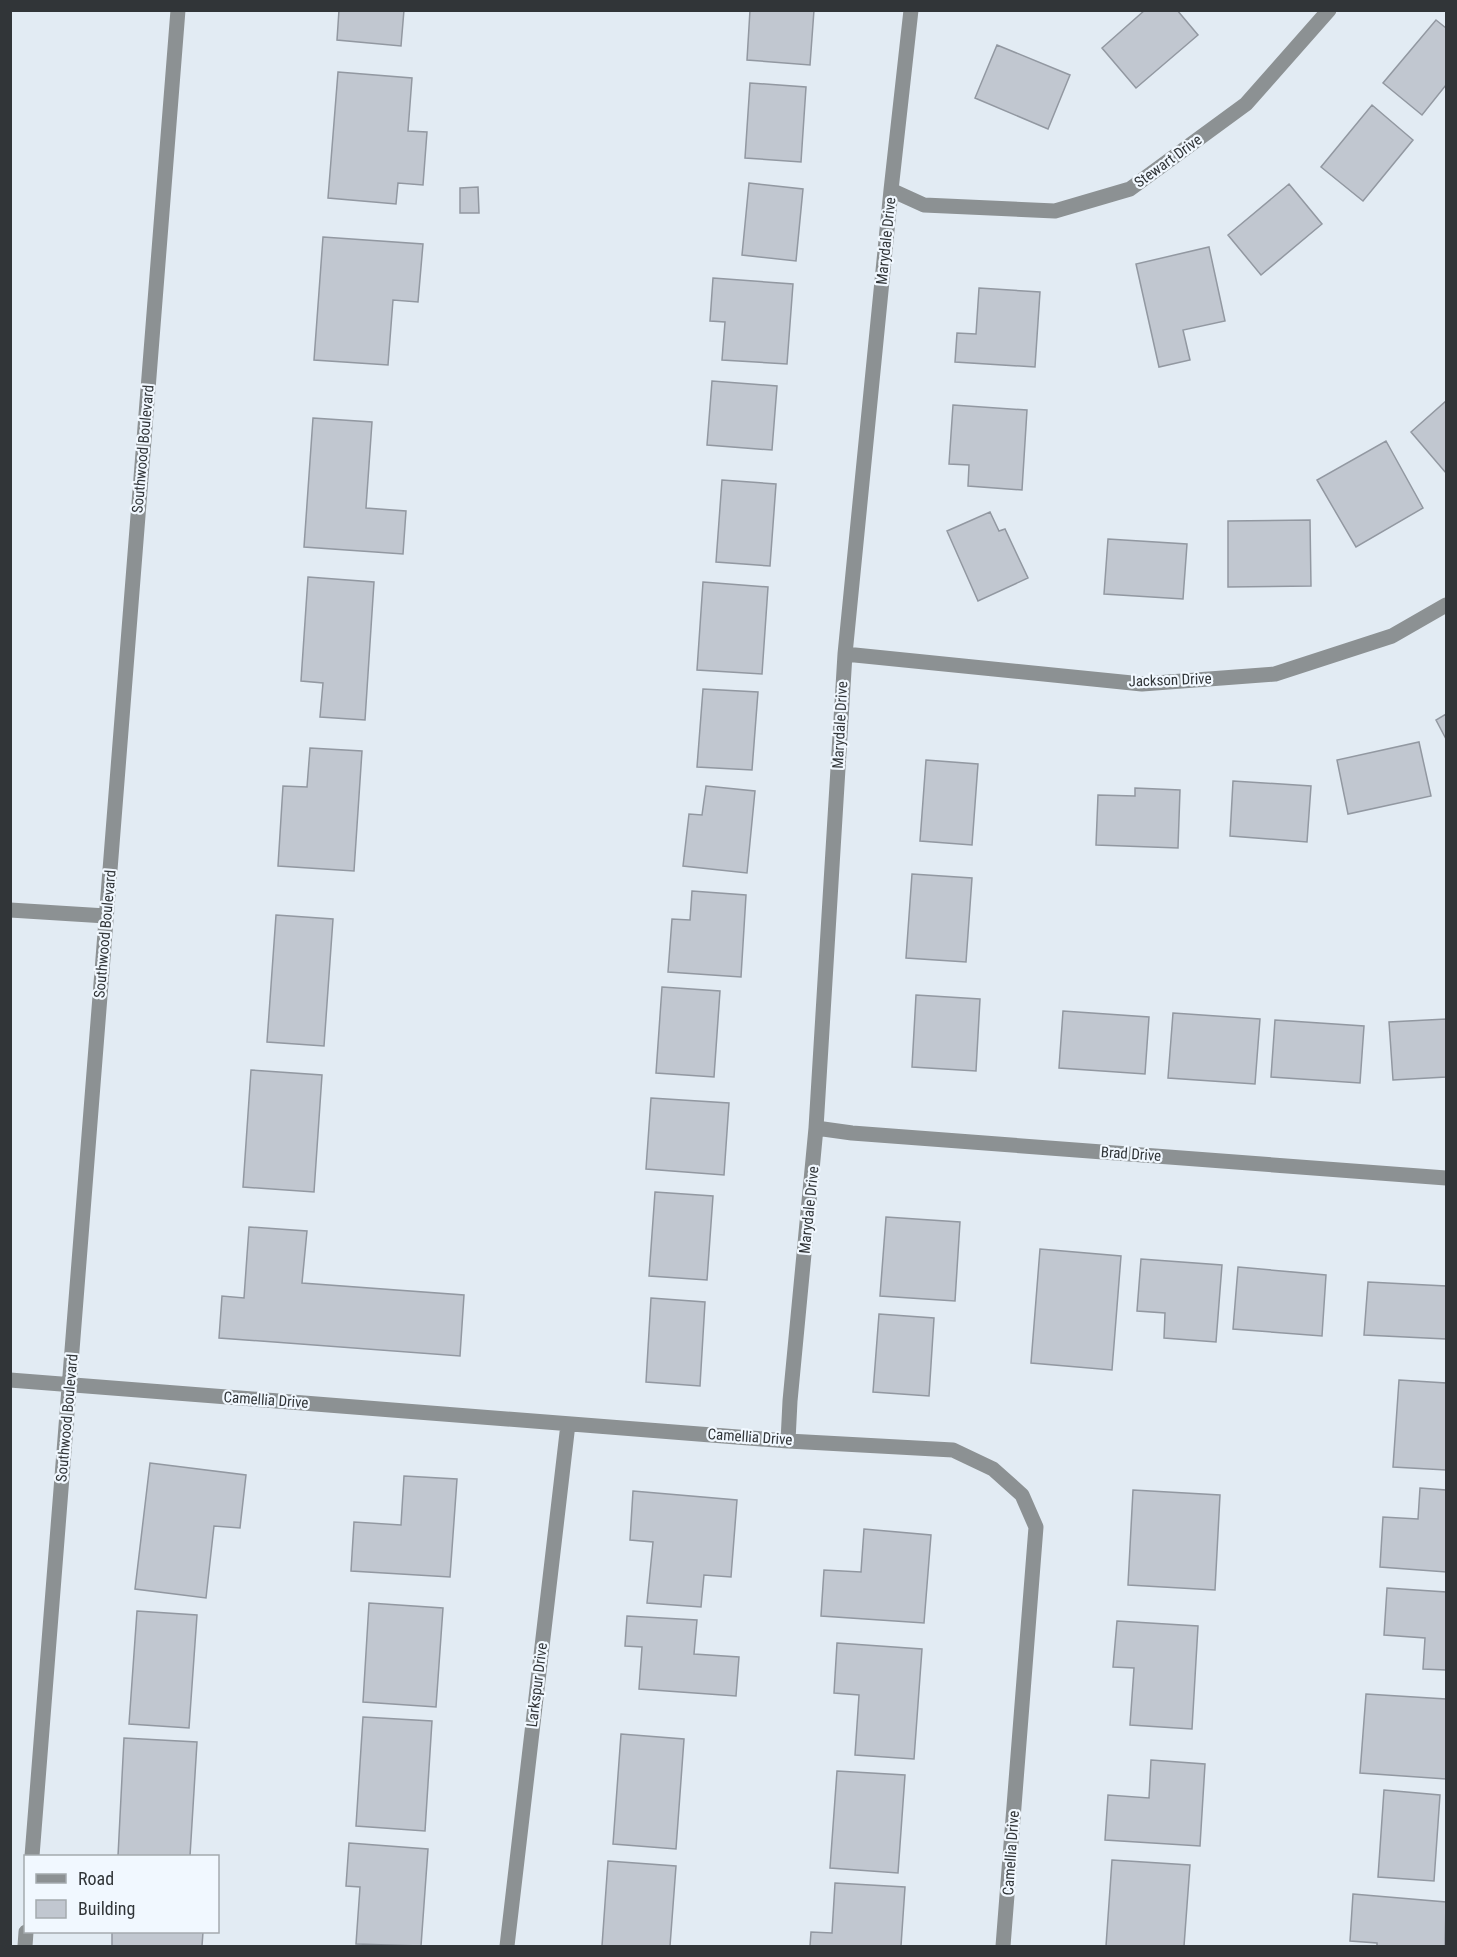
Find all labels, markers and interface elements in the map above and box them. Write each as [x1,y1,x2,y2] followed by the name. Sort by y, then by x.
[1131,131,1205,191] street label: Stewart Drive
[872,196,900,286] street label: Marydale Drive
[128,384,158,514] street label: Southwood Boulevard
[1128,670,1212,690] street label: Jackson Drive
[829,681,851,769] street label: Marydale Drive
[90,869,120,999] street label: Southwood Boulevard
[1100,1143,1162,1165] street label: Brad Drive
[795,1165,823,1255] street label: Marydale Drive
[52,1353,82,1483] street label: Southwood Boulevard
[223,1388,309,1412] street label: Camellia Drive
[707,1425,793,1449] street label: Camellia Drive
[523,1642,551,1728] street label: Larkspur Drive
[999,1810,1023,1896] street label: Camellia Drive
[24,1855,219,1933] legend
[78,1868,114,1889] text: Road
[78,1898,135,1919] text: Building

